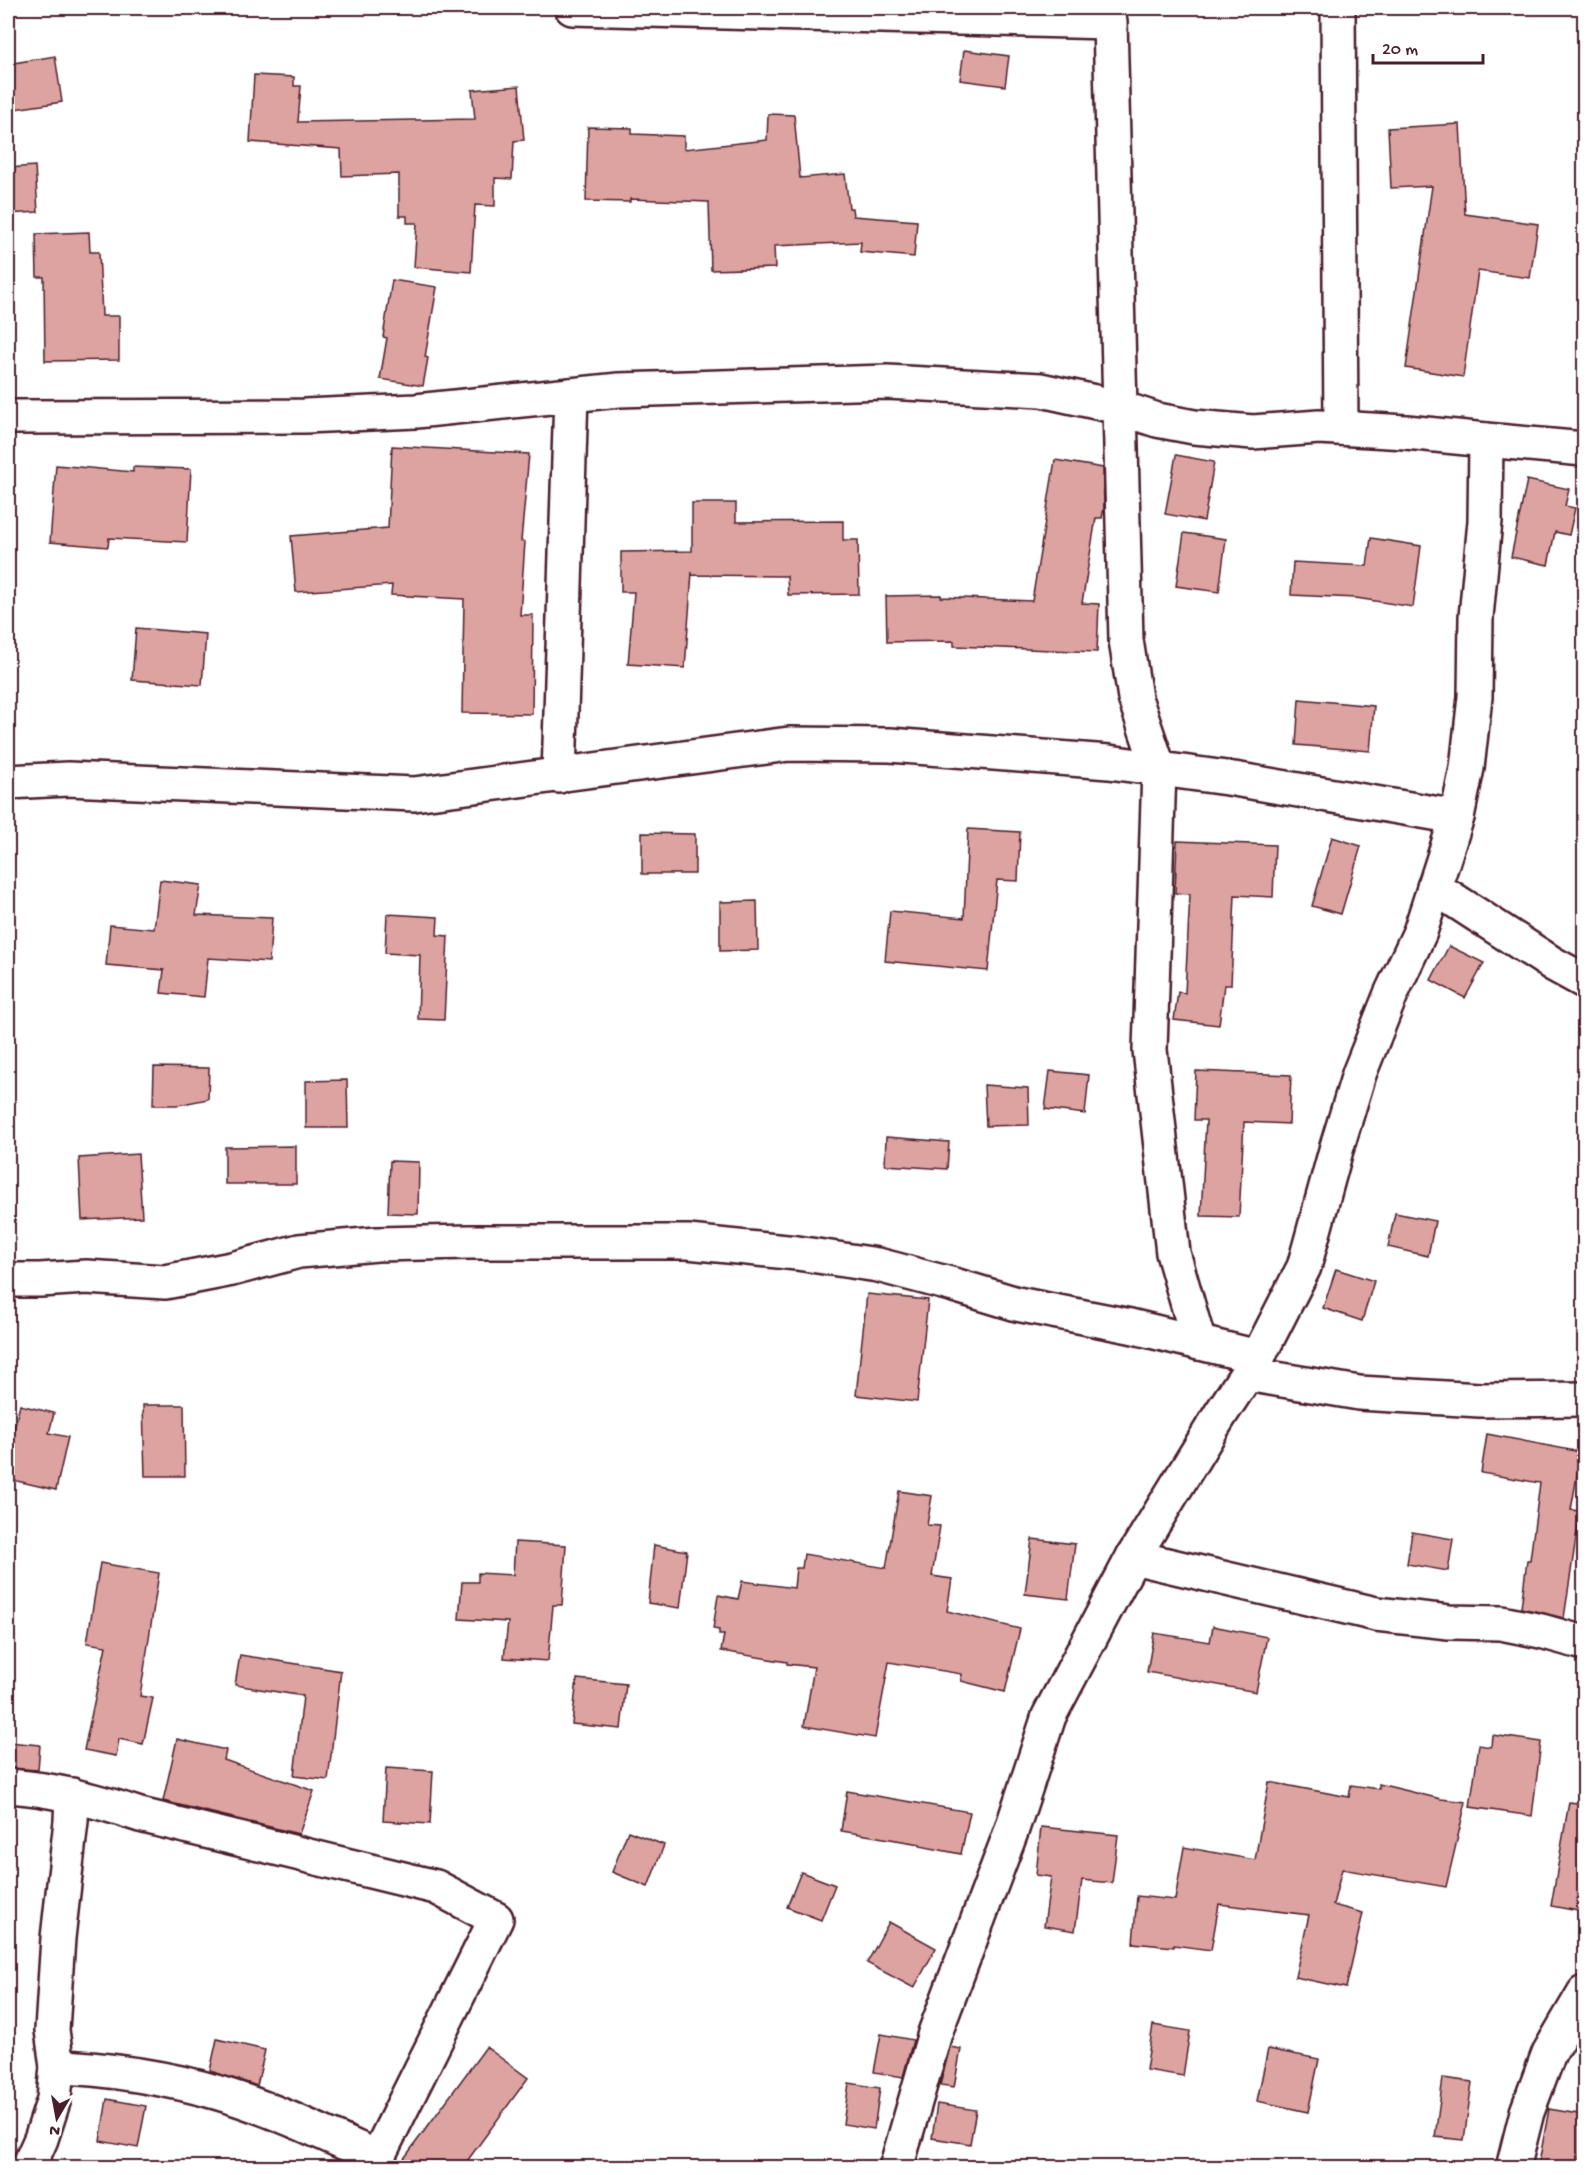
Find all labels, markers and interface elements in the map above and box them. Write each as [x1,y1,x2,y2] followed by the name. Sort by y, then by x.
[1373,27,1482,65] scale bar
[1382,40,1418,61] text: 20 m
[27,2088,87,2148] north arrow
[48,2119,62,2140] text: N

